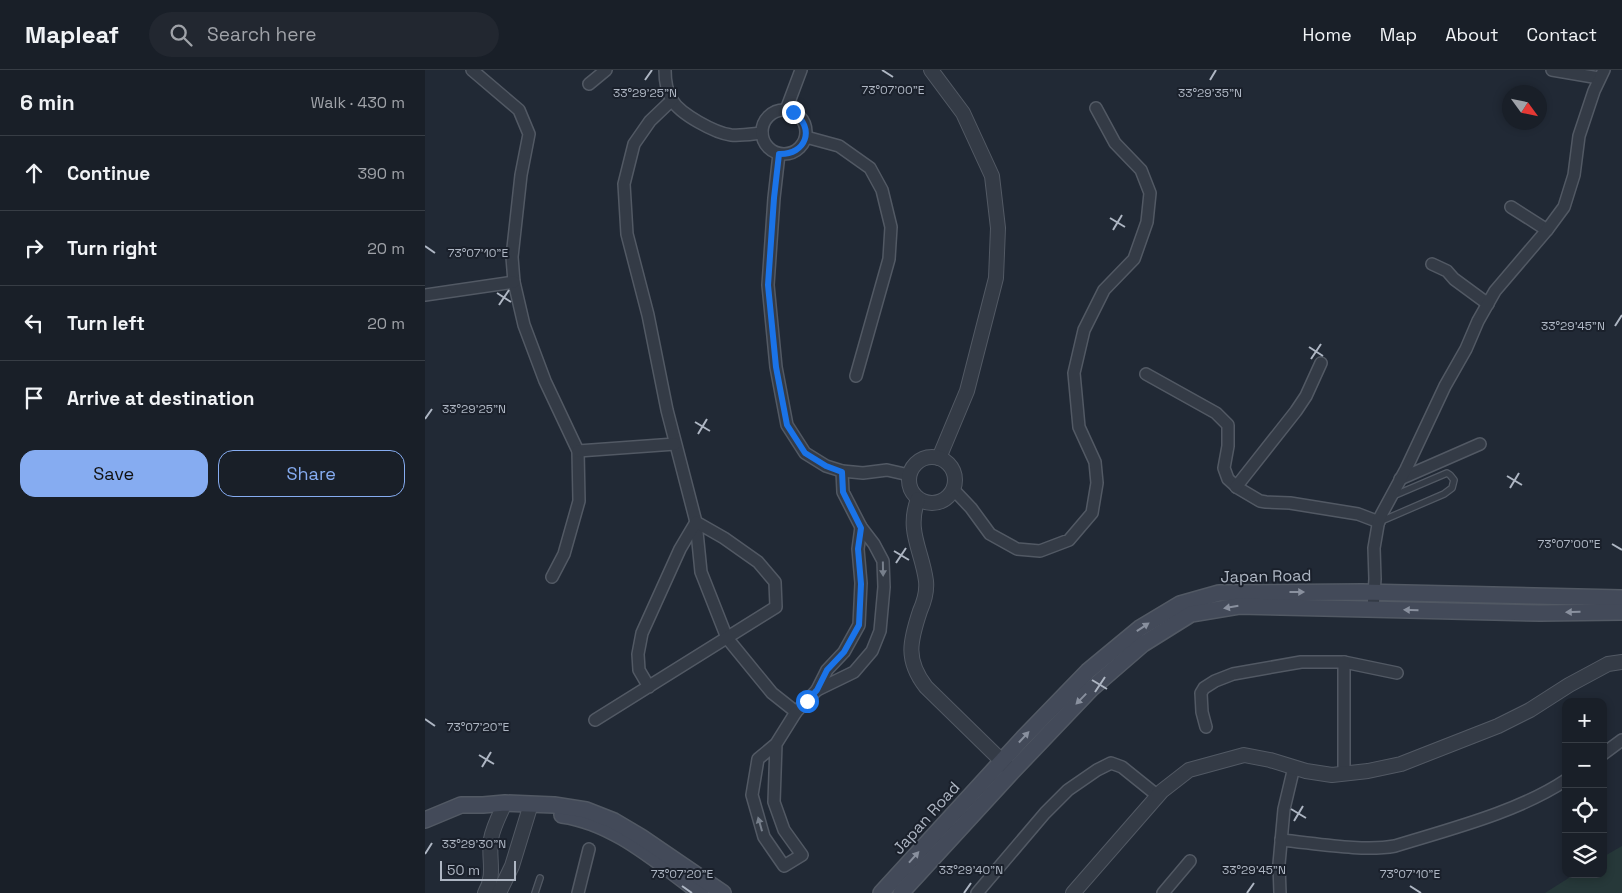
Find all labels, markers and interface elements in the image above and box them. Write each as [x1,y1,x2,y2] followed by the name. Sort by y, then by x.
[149,12,499,57] search box
[25,19,119,50] text: Mapleaf
[167,21,195,49] icon: search
[207,22,317,47] text: Search here
[1303,23,1352,46] text: Home
[1380,23,1417,46] text: Map
[1445,23,1499,46] text: About
[1527,23,1597,46] text: Contact
[861,82,925,98] text: 73°07'00"E
[613,85,677,101] text: 33°29'25"N
[1178,85,1242,101] text: 33°29'35"N
[1502,85,1547,130] north arrow
[20,89,75,116] text: 6 min
[310,92,405,113] text: Walk · 430 m
[782,101,805,124] route end
[20,159,48,187] icon: ahead
[67,161,150,186] text: Continue
[357,163,405,184] text: 390 m
[20,234,48,262] icon: right
[67,236,157,261] text: Turn right
[367,238,405,259] text: 20 m
[448,245,508,261] text: 73°07'10"E
[20,309,48,337] icon: left
[67,311,145,336] text: Turn left
[367,313,405,334] text: 20 m
[1541,318,1605,334] text: 33°29'45"N
[20,384,48,412] icon: arrive
[67,386,255,411] text: Arrive at destination
[442,401,506,417] text: 33°29'25"N
[20,450,208,497] button: Save
[218,450,405,497] button: Share
[1537,536,1601,552] text: 73°07'00"E
[880,562,888,578] one-way arrow
[1220,565,1312,587] street label: Japan Road
[1289,588,1305,596] one-way arrow
[1223,604,1239,612] one-way arrow
[1403,605,1419,613] one-way arrow
[1565,609,1581,617] one-way arrow
[1136,622,1150,632] one-way arrow
[796,690,819,713] route start
[1075,693,1087,705] one-way arrow
[1562,698,1607,878] map controls
[1562,698,1607,743] button: +
[447,719,510,735] text: 73°07'20"E
[1018,731,1030,743] one-way arrow
[1562,743,1607,788] button: −
[888,777,964,859] street label: Japan Road
[1562,788,1607,833] button: locate
[756,817,764,832] one-way arrow
[1562,833,1607,878] button: layers
[442,836,506,852] text: 33°29'30"N
[908,851,920,863] one-way arrow
[440,858,516,881] scale bar
[447,861,480,879] text: 50 m
[939,862,1003,878] text: 33°29'40"N
[1222,862,1286,878] text: 33°29'45"N
[651,866,714,882] text: 73°07'20"E
[1380,866,1440,882] text: 73°07'10"E

